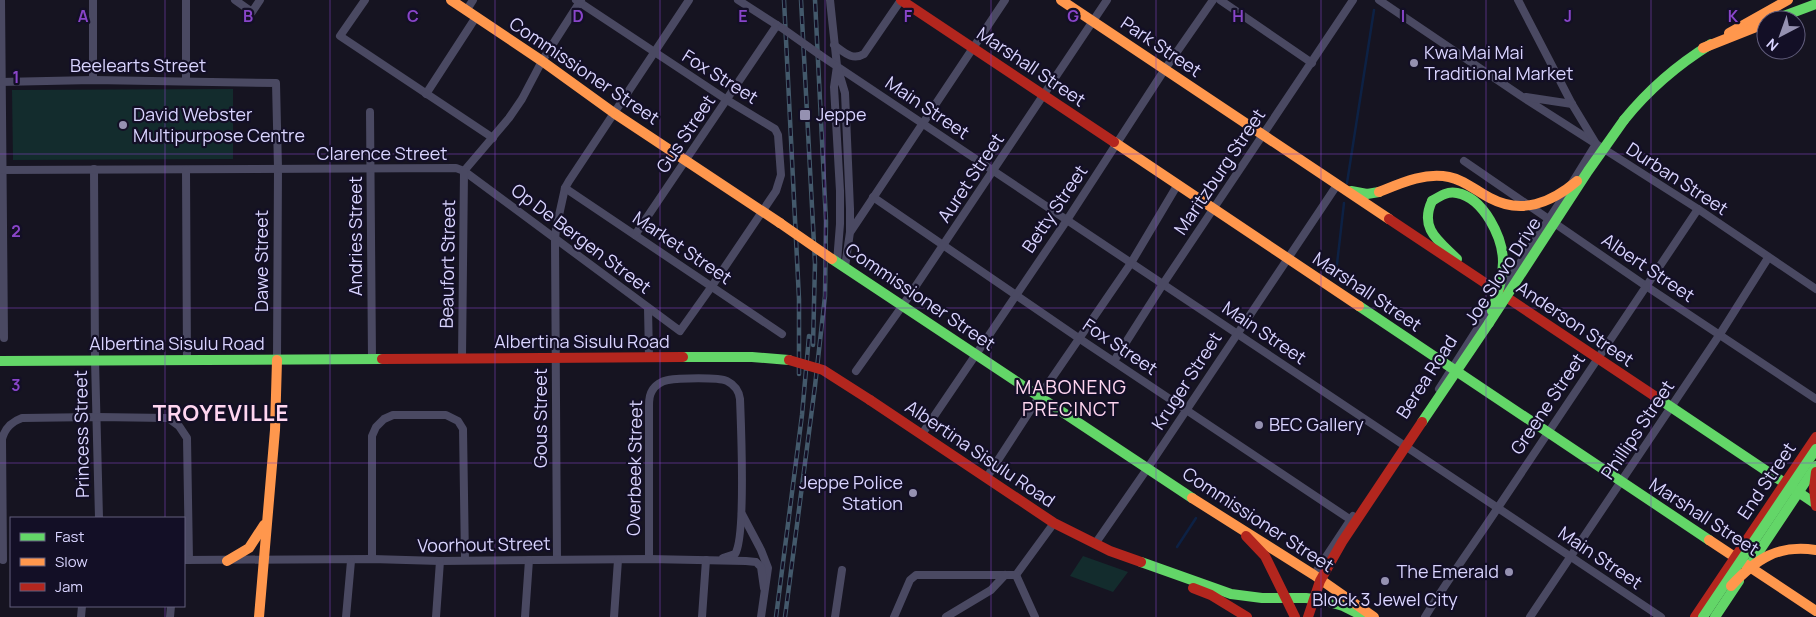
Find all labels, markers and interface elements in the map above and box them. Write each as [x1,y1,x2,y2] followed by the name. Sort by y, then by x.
[78,5,89,27] text: A
[243,5,253,27] text: B
[407,5,419,27] text: C
[572,5,584,27] text: D
[738,5,748,27] text: E
[904,5,913,27] text: F
[1067,5,1079,27] text: G
[1232,5,1244,27] text: H
[1401,5,1405,27] text: I
[1564,5,1572,27] text: J
[1728,5,1739,27] text: K
[1117,10,1207,82] street label: Park Street
[1756,10,1806,60] north arrow
[505,11,664,129] street label: Commissioner Street
[973,21,1091,111] street label: Marshall Street
[1762,35,1782,56] text: N
[1424,40,1573,85] place label: Kwa Mai Mai Traditional Market
[678,43,763,109] street label: Fox Street
[70,53,206,77] street label: Beelearts Street
[1408,57,1420,69] marker: Kwa Mai Mai Traditional Market
[12,66,20,88] text: 1
[881,70,974,144] street label: Main Street
[650,90,720,177] street label: Gus Street
[133,102,305,147] place label: David Webster Multipurpose Centre
[816,102,866,126] place label: Jeppe
[1168,104,1270,239] street label: Maritzburg Street
[798,108,812,122] marker: Jeppe
[117,119,129,131] marker: David Webster Multipurpose Centre
[932,128,1009,227] street label: Auret Street
[1622,136,1733,220] street label: Durban Street
[317,141,447,165] street label: Clarence Street
[1016,160,1092,257] street label: Betty Street
[343,176,367,296] street label: Andries Street
[507,178,656,299] street label: Op De Bergen Street
[434,199,460,329] street label: Beaufort Street
[628,205,737,289] street label: Market Street
[249,210,273,312] street label: Dawe Street
[1458,212,1546,329] street label: Joe Slovo Drive
[11,220,21,242] text: 2
[1598,227,1700,307] street label: Albert Street
[841,237,1000,355] street label: Commissioner Street
[1309,246,1427,336] street label: Marshall Street
[1512,275,1639,371] street label: Anderson Street
[1218,295,1311,369] street label: Main Street
[1079,312,1163,380] street label: Fox Street
[1146,327,1227,434] street label: Kruger Street
[494,329,670,353] street label: Albertina Sisulu Road
[1390,330,1462,423] street label: Berea Road
[89,331,265,355] street label: Albertina Sisulu Road
[1504,348,1590,459] street label: Greene Street
[528,368,552,468] street label: Gous Street
[68,370,94,498] street label: Princess Street
[11,374,21,396] text: 3
[1015,374,1127,422] district label: MABONENG PRECINCT
[1595,375,1679,484] street label: Phillips Street
[901,394,1060,512] street label: Albertina Sisulu Road
[153,398,289,428] district label: TROYEVILLE
[621,400,647,536] street label: Overbeek Street
[1269,412,1364,436] place label: BEC Gallery
[1253,419,1265,431] marker: BEC Gallery
[1732,437,1801,524] street label: End Street
[1178,461,1339,577] street label: Commissioner Street
[799,470,903,515] place label: Jeppe Police Station
[1645,472,1764,561] street label: Marshall Street
[907,487,919,499] marker: Jeppe Police Station
[10,517,185,607] legend
[1554,520,1647,594] street label: Main Street
[55,526,84,547] text: Fast
[417,531,551,557] street label: Voorhout Street
[55,551,88,572] text: Slow
[1396,559,1499,583] place label: The Emerald
[1503,566,1515,578] marker: The Emerald
[1379,575,1391,587] marker: Block 3 Jewel City
[55,576,83,597] text: Jam
[1312,587,1458,611] place label: Block 3 Jewel City

